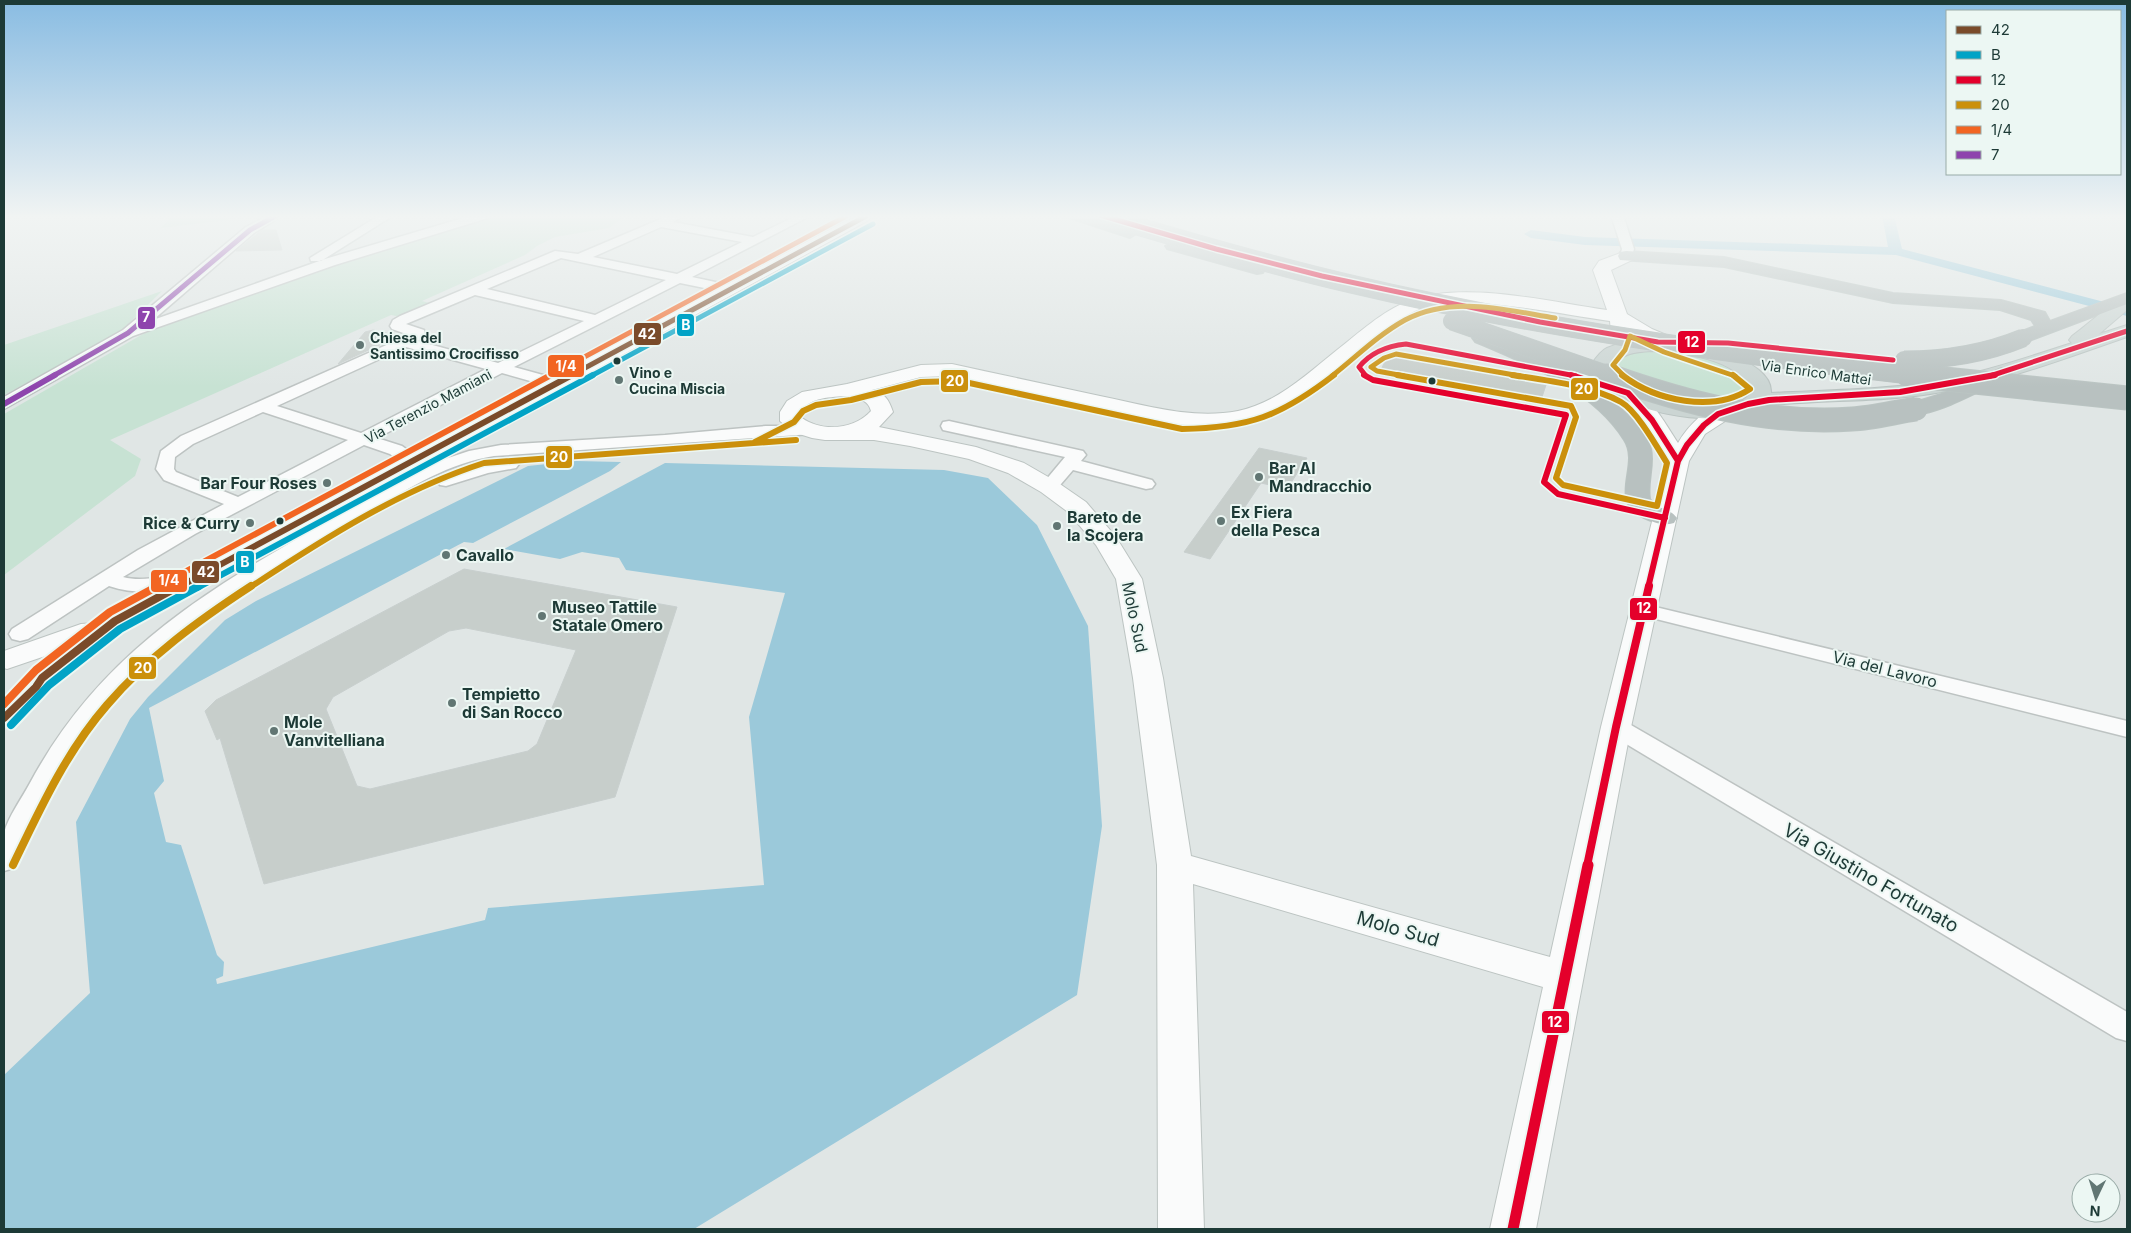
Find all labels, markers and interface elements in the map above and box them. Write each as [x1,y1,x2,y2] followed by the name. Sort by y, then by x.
[1946,10,2121,175] legend
[1991,20,2010,39] text: 42
[1991,45,2001,64] text: B
[1991,70,2006,89] text: 12
[1991,95,2010,114] text: 20
[1991,120,2012,139] text: 1/4
[1991,145,2000,164] text: 7
[137,306,156,330] line badge: 7
[142,308,150,325] text: 7
[676,313,695,337] line badge: B
[681,316,691,333] text: B
[633,322,662,346] line badge: 42
[638,325,656,342] text: 42
[370,329,520,362] place label: Chiesa del Santissimo Crocifisso
[1677,330,1706,354] line badge: 12
[1685,333,1700,350] text: 12
[354,339,366,351] marker: Chiesa del Santissimo Crocifisso
[547,354,585,378] line badge: 1/4
[612,356,622,366] unlabelled marker
[1760,356,1872,388] street label: Via Enrico Mattei
[556,357,576,374] text: 1/4
[629,364,725,397] place label: Vino e Cucina Miscia
[362,365,494,447] street label: Via Terenzio Mamiani
[940,369,969,393] line badge: 20
[946,372,964,389] text: 20
[613,374,625,386] marker: Vino e Cucina Miscia
[1427,376,1437,386] unlabelled marker
[1570,377,1599,401] line badge: 20
[1575,380,1593,397] text: 20
[545,445,573,469] line badge: 20
[550,448,568,465] text: 20
[1269,458,1372,496] place label: Bar Al Mandracchio
[1253,471,1265,483] marker: Bar Al Mandracchio
[200,473,317,493] place label: Bar Four Roses
[321,477,333,489] marker: Bar Four Roses
[1231,502,1320,540] place label: Ex Fiera della Pesca
[1067,507,1144,545] place label: Bareto de la Scojera
[143,513,240,533] place label: Rice & Curry
[1215,515,1227,527] marker: Ex Fiera della Pesca
[275,516,285,526] unlabelled marker
[244,517,256,529] marker: Rice & Curry
[1051,520,1063,532] marker: Bareto de la Scojera
[456,545,514,565] place label: Cavallo
[440,549,452,561] marker: Cavallo
[235,550,255,574] line badge: B
[240,553,250,570] text: B
[191,560,220,584] line badge: 42
[197,563,215,580] text: 42
[150,569,188,593] line badge: 1/4
[159,571,179,588] text: 1/4
[1118,580,1152,654] street label: Molo Sud
[552,597,663,635] place label: Museo Tattile Statale Omero
[1629,597,1658,621] line badge: 12
[1637,599,1652,616] text: 12
[536,610,548,622] marker: Museo Tattile Statale Omero
[1831,646,1939,692] street label: Via del Lavoro
[128,656,157,680] line badge: 20
[134,659,152,676] text: 20
[462,684,563,722] place label: Tempietto di San Rocco
[446,697,458,709] marker: Tempietto di San Rocco
[284,712,385,750] place label: Mole Vanvitelliana
[268,725,280,737] marker: Mole Vanvitelliana
[1779,818,1963,938] street label: Via Giustino Fortunato
[1354,906,1442,952] street label: Molo Sud
[1541,1010,1570,1034] line badge: 12
[1548,1013,1563,1030] text: 12
[2071,1173,2121,1223] north arrow
[2089,1203,2101,1220] text: N

